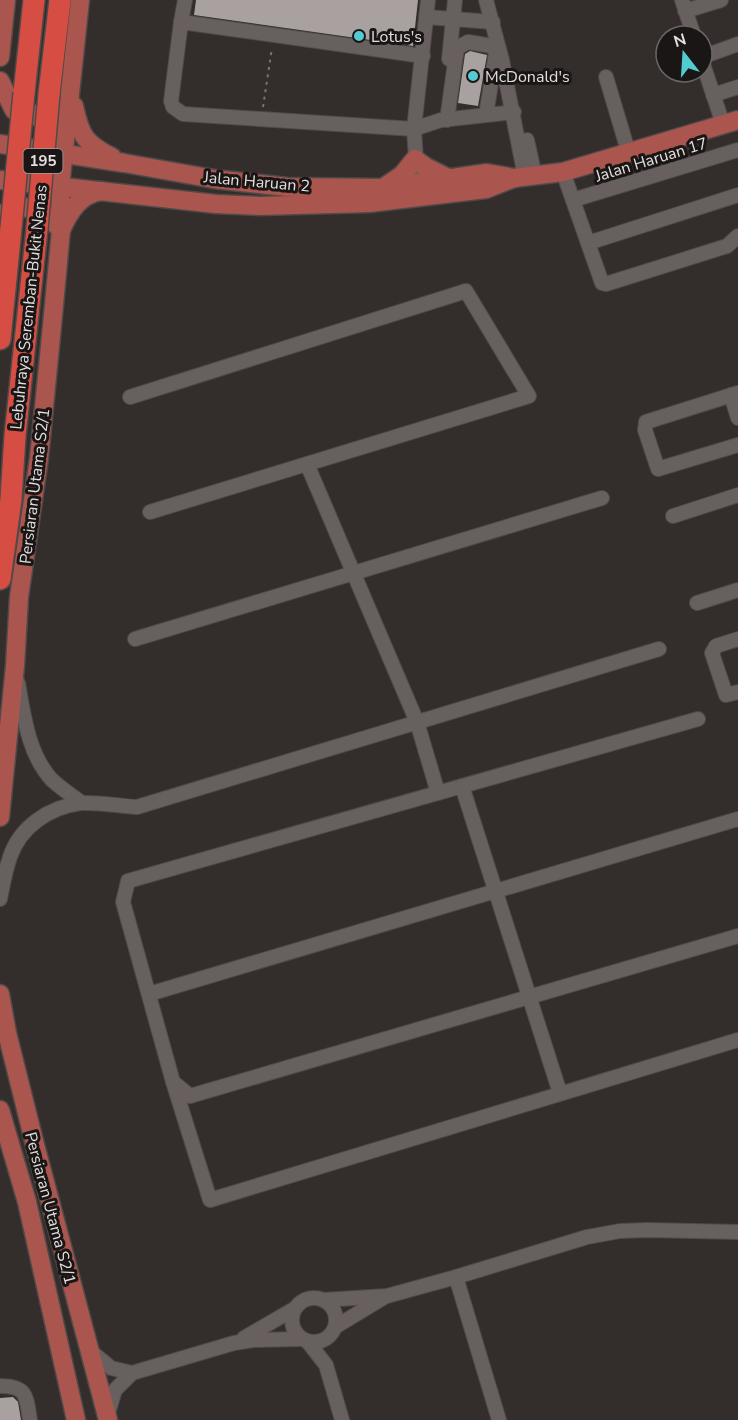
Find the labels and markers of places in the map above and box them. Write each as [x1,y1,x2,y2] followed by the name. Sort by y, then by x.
[371,26,422,48] place label: Lotus's
[352,29,366,43] marker: Lotus's
[485,66,570,88] place label: McDonald's
[466,69,480,83] marker: McDonald's

